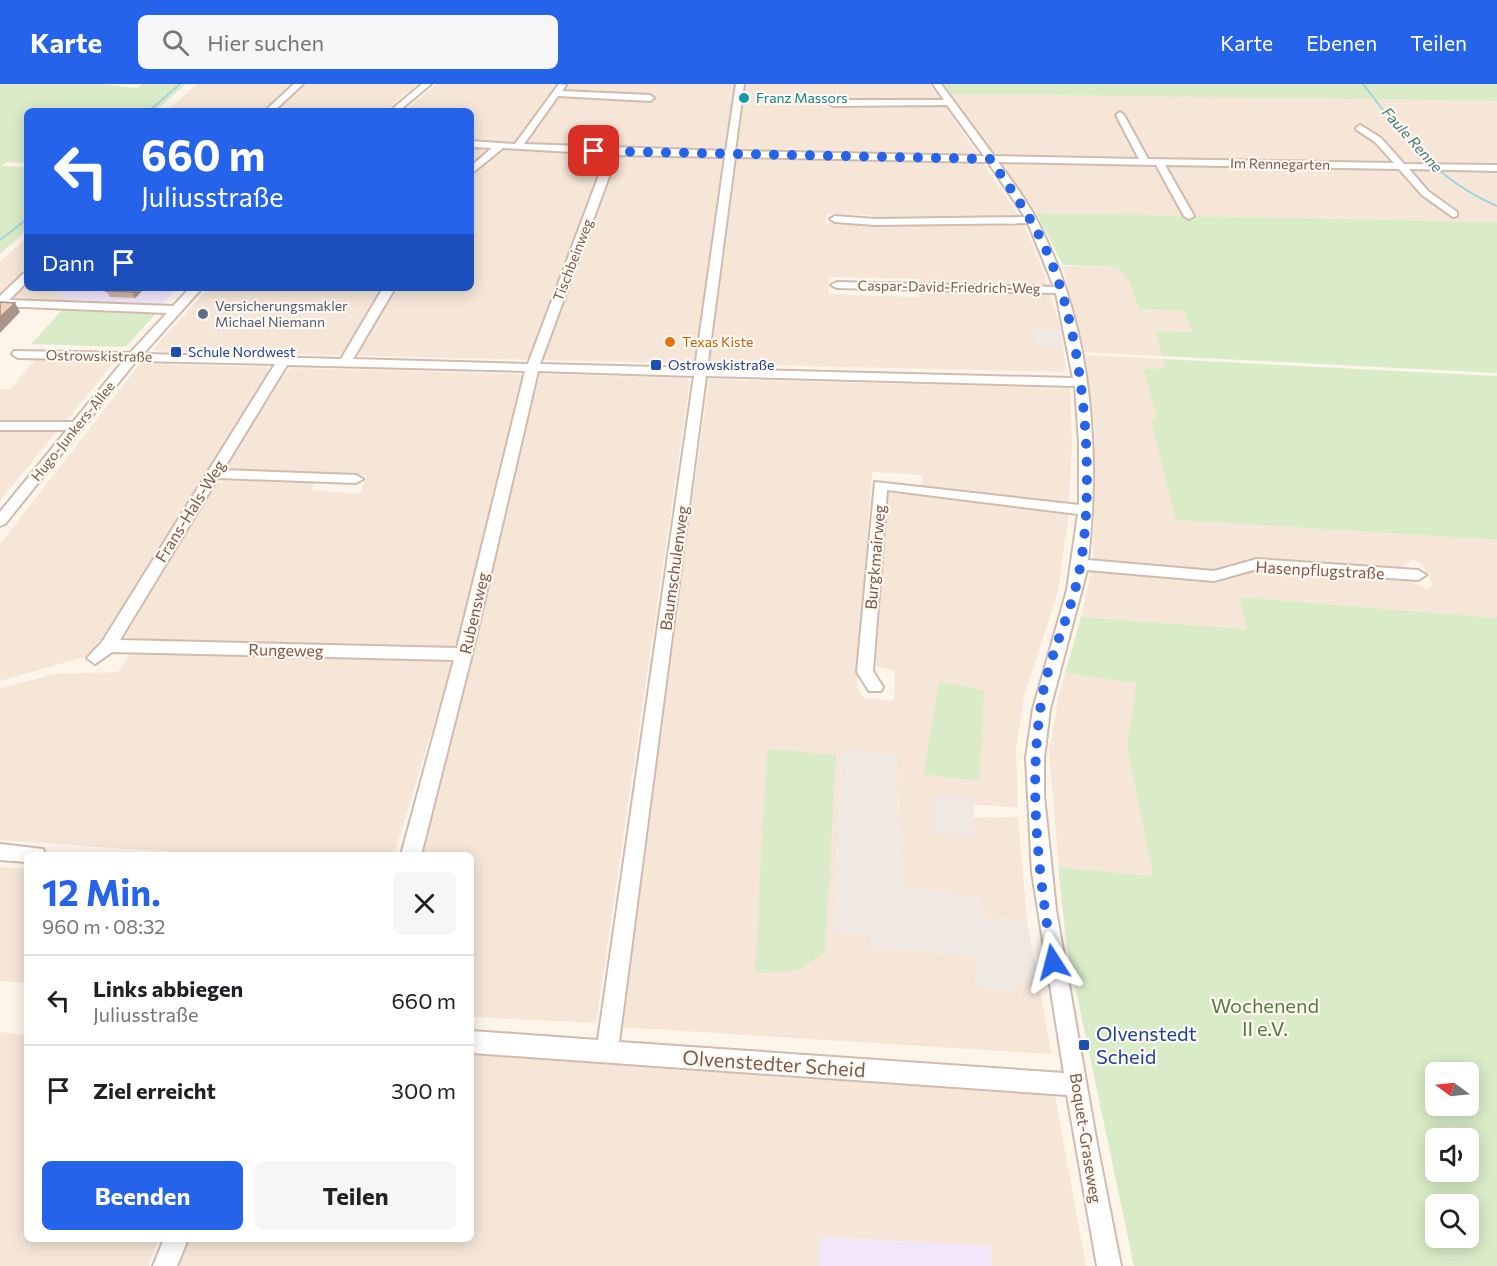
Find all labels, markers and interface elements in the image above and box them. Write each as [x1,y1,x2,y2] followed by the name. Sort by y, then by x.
[138,15,558,69] search box
[30,25,102,59] text: Karte
[159,26,192,59] icon: search
[207,29,324,56] text: Hier suchen
[1220,30,1273,55] text: Karte
[1306,30,1377,55] text: Ebenen
[1410,30,1467,55] text: Teilen
[756,89,848,106] place label: Franz Massors
[737,91,751,105] marker: Franz Massors
[1379,103,1447,176] water label: Faule Renne
[568,125,619,176] pin
[141,128,265,180] text: 660 m
[42,132,120,210] icon: left
[577,134,610,167] icon: arrive
[1230,154,1330,173] street label: Im Rennegarten
[141,180,284,213] text: Juliusstraße
[549,216,596,303] street label: Tischbeinweg
[107,246,140,279] icon: arrive
[42,249,95,276] text: Dann
[858,276,1041,297] street label: Caspar-David-Friedrich-Weg
[215,297,348,330] place label: Versicherungsmakler Michael Niemann
[196,307,210,321] marker: Versicherungsmakler Michael Niemann
[682,333,753,350] place label: Texas Kiste
[663,335,677,349] marker: Texas Kiste
[188,343,296,360] place label: Schule Nordwest
[169,345,183,359] marker: Schule Nordwest
[46,346,152,365] street label: Ostrowskistraße
[668,356,774,373] place label: Ostrowskistraße
[649,358,663,372] marker: Ostrowskistraße
[27,377,118,484] street label: Hugo-Junkers-Allee
[151,456,229,565] street label: Frans-Hals-Weg
[860,503,889,610] street label: Burgkmairweg
[655,504,692,632] street label: Baumschulenweg
[1255,557,1385,582] street label: Hasenpflugstraße
[455,570,492,656] street label: Rubensweg
[248,639,324,660] street label: Rungeweg
[42,869,161,913] text: 12 Min.
[393,872,456,935] button: close
[42,914,165,938] text: 960 m · 08:32
[1021,930,1085,994] position arrow
[93,975,243,1002] text: Links abbiegen
[42,984,75,1017] icon: left
[392,987,456,1014] text: 660 m
[1211,993,1319,1040] park label: Wochenend II e.V.
[93,1002,199,1026] text: Juliusstraße
[1096,1021,1197,1068] place label: Olvenstedt Scheid
[1077,1038,1091,1052] marker: Olvenstedt Scheid
[682,1045,866,1081] street label: Olvenstedter Scheid
[1425,1062,1479,1116] north arrow
[1425,1062,1479,1248] map controls
[1067,1072,1106,1205] street label: Boquet-Graseweg
[42,1074,75,1107] icon: arrive
[93,1077,216,1104] text: Ziel erreicht
[391,1077,456,1104] text: 300 m
[1425,1128,1479,1182] button: sound
[42,1161,243,1230] button: Beenden
[255,1161,456,1230] button: Teilen
[1425,1194,1479,1248] button: search

